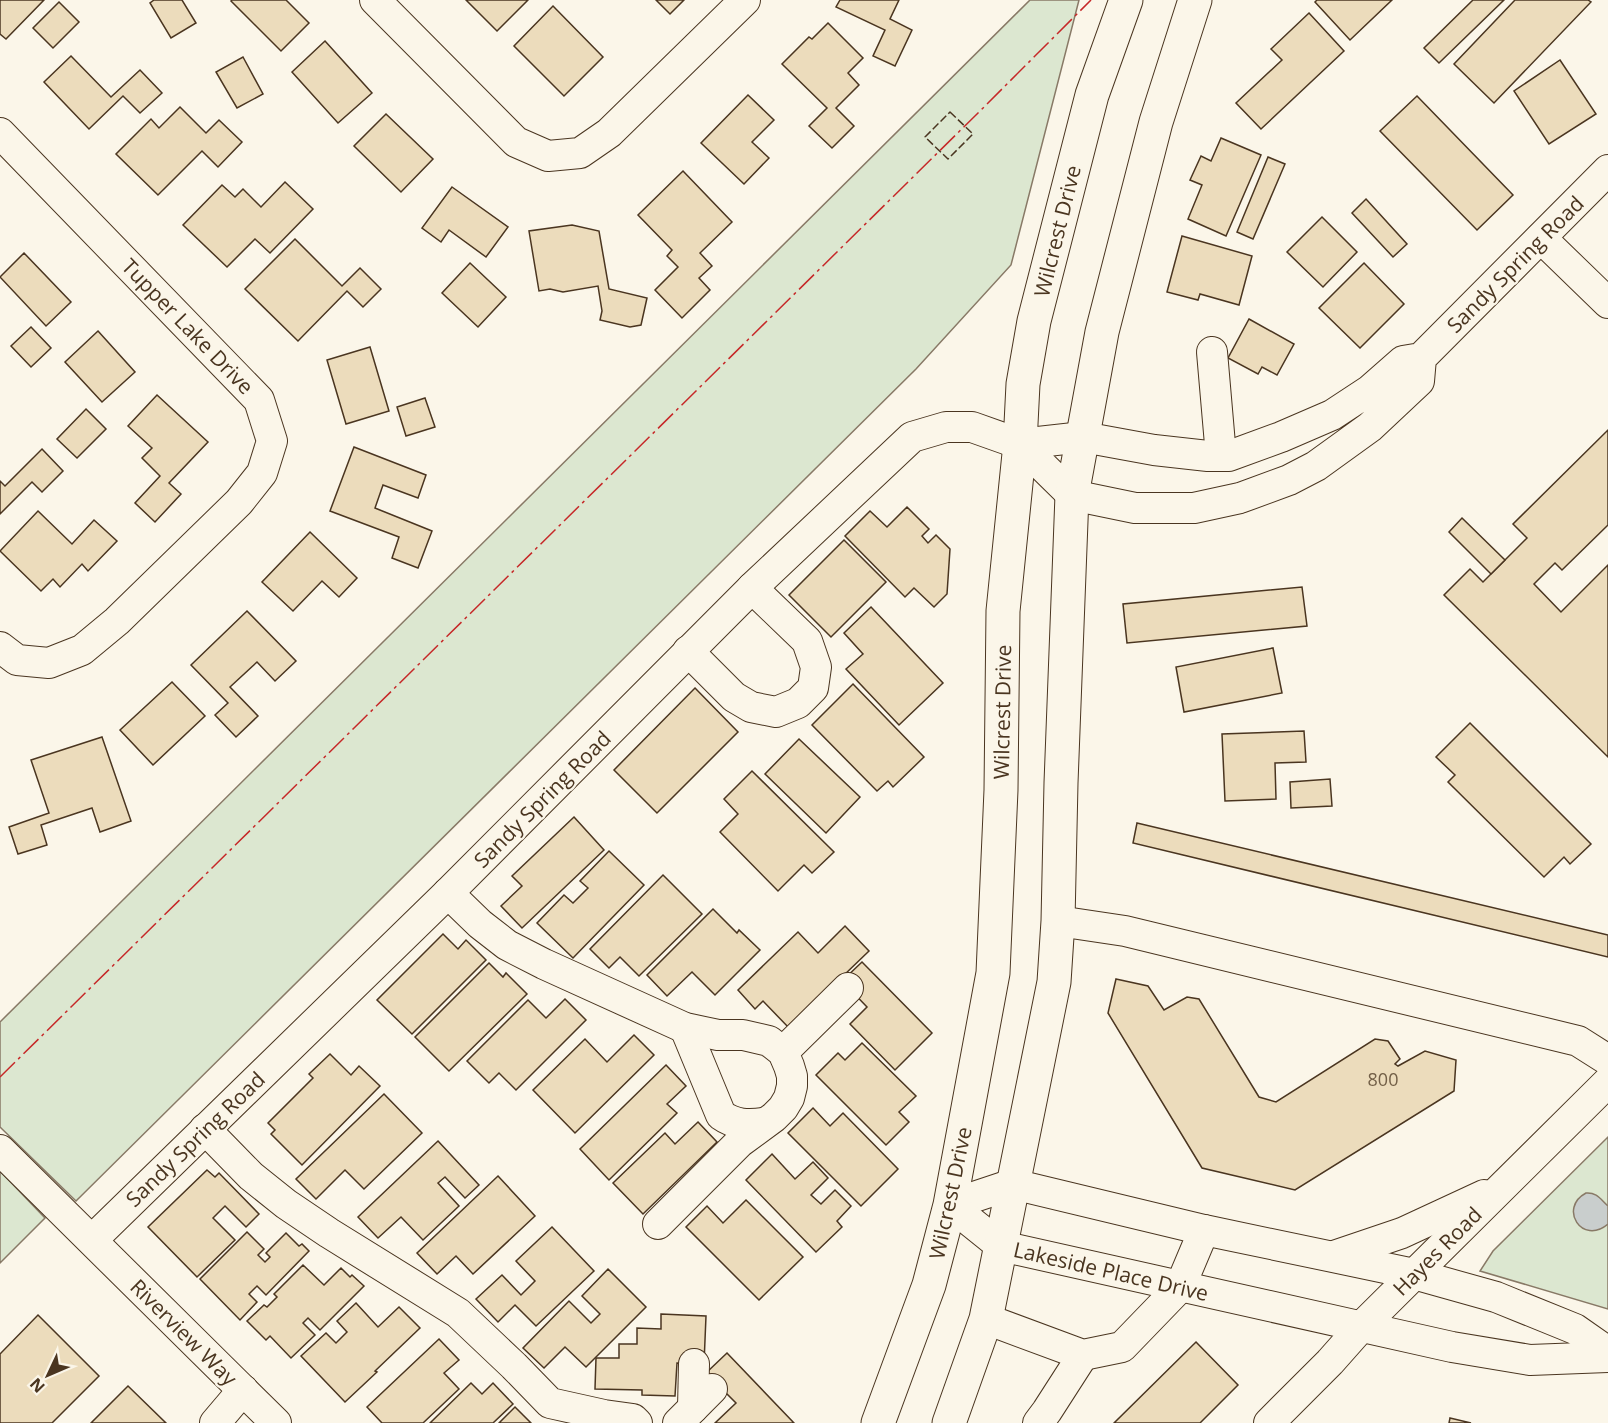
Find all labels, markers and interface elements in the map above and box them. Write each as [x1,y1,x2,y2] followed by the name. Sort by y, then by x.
[1027,162,1087,300] street label: Wilcrest Drive
[1440,189,1590,339] street label: Sandy Spring Road
[116,252,260,400] street label: Tupper Lake Drive
[987,644,1017,780] street label: Wilcrest Drive
[467,724,617,874] street label: Sandy Spring Road
[119,1065,271,1213] street label: Sandy Spring Road
[1368,1067,1398,1091] house number: 800
[922,1124,978,1262] street label: Wilcrest Drive
[1386,1200,1488,1302] street label: Hayes Road
[1011,1235,1211,1307] street label: Lakeside Place Drive
[125,1273,244,1392] street label: Riverview Way
[18,1345,78,1405] north arrow
[25,1373,50,1398] text: N

